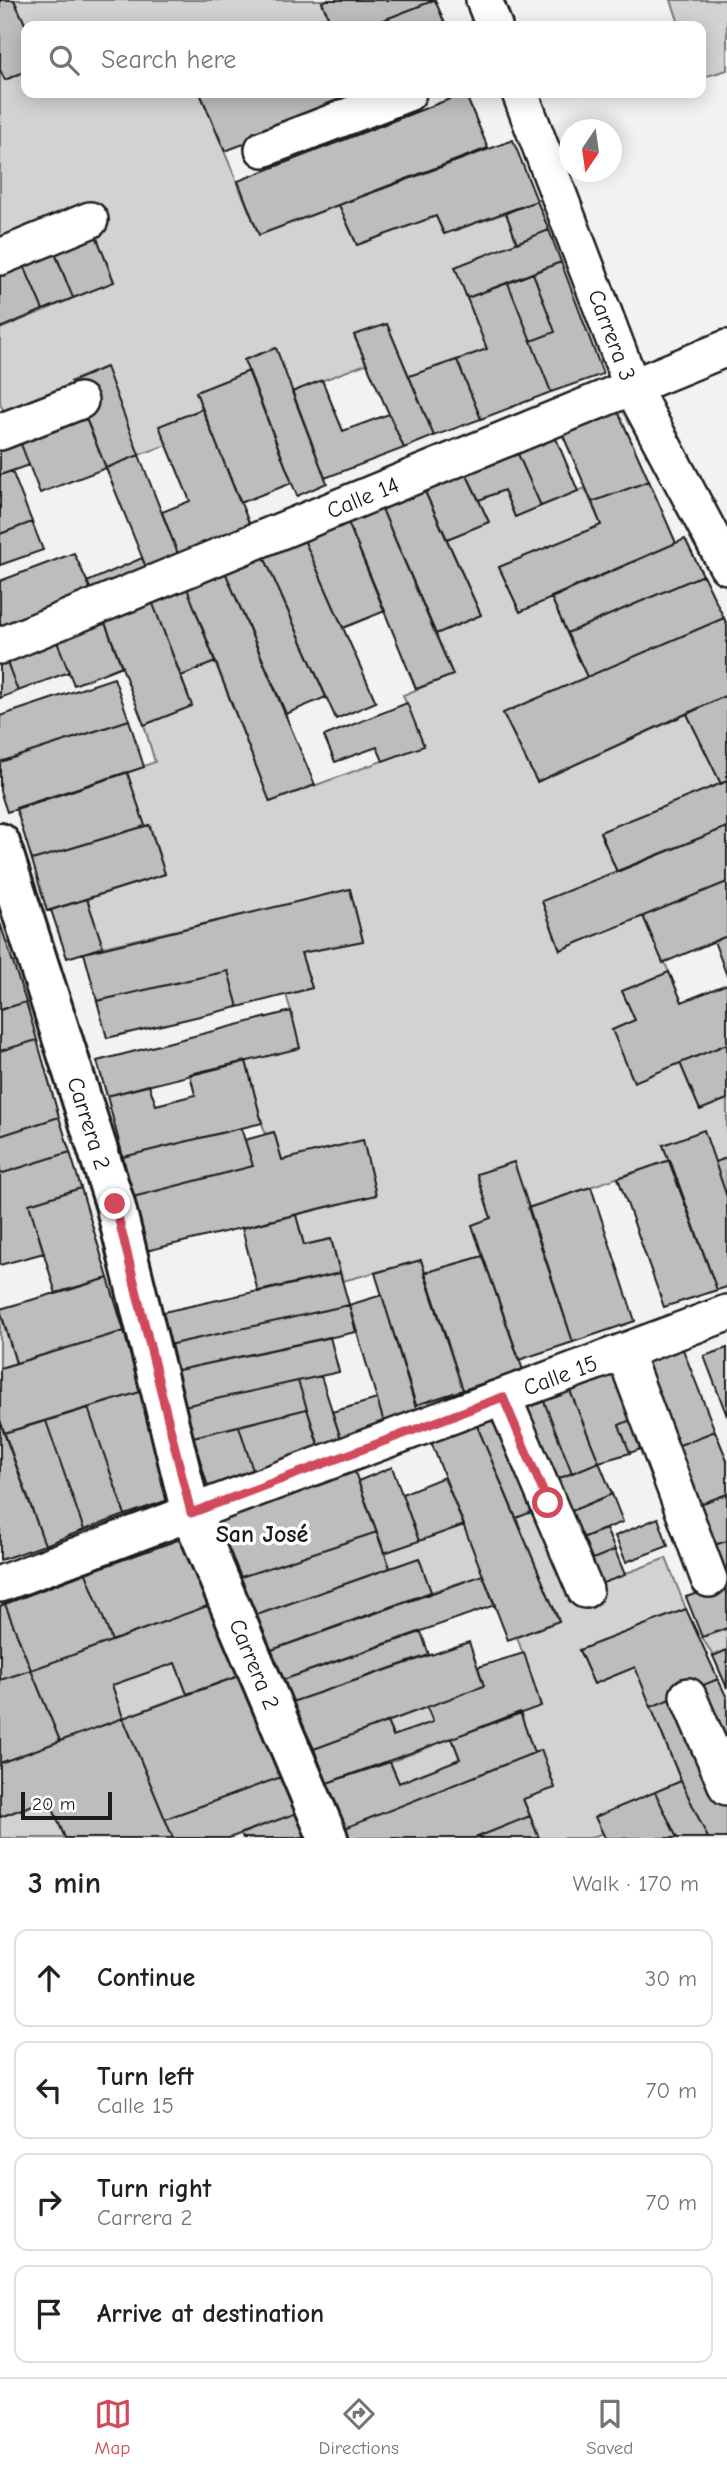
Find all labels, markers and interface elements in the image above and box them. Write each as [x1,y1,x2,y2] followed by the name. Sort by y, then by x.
[21,21,706,98] search box
[45,41,83,79] icon: search
[101,45,236,75] text: Search here
[559,119,622,182] north arrow
[582,286,641,385] street label: Carrera 3
[323,471,403,525] street label: Calle 14
[61,1074,116,1173] street label: Carrera 2
[99,1188,130,1219] route end
[520,1350,601,1402] street label: Calle 15
[532,1487,563,1518] route start
[216,1520,308,1548] district label: San José
[223,1615,285,1714] street label: Carrera 2
[21,1789,112,1821] scale bar
[32,1793,76,1815] text: 20 m
[28,1866,101,1901] text: 3 min
[572,1870,699,1897] text: Walk · 170 m
[30,1959,68,1997] icon: ahead
[97,1963,195,1993] text: Continue
[645,1965,697,1992] text: 30 m
[97,2062,194,2092] text: Turn left
[30,2071,68,2109] icon: left
[645,2077,697,2104] text: 70 m
[97,2092,174,2119] text: Calle 15
[97,2174,211,2204] text: Turn right
[30,2183,68,2221] icon: right
[645,2189,697,2216] text: 70 m
[97,2204,193,2231] text: Carrera 2
[30,2295,68,2333] icon: arrive
[97,2299,324,2329] text: Arrive at destination
[94,2395,132,2459] tab: Map
[319,2395,399,2459] tab: Directions
[586,2395,633,2459] tab: Saved

